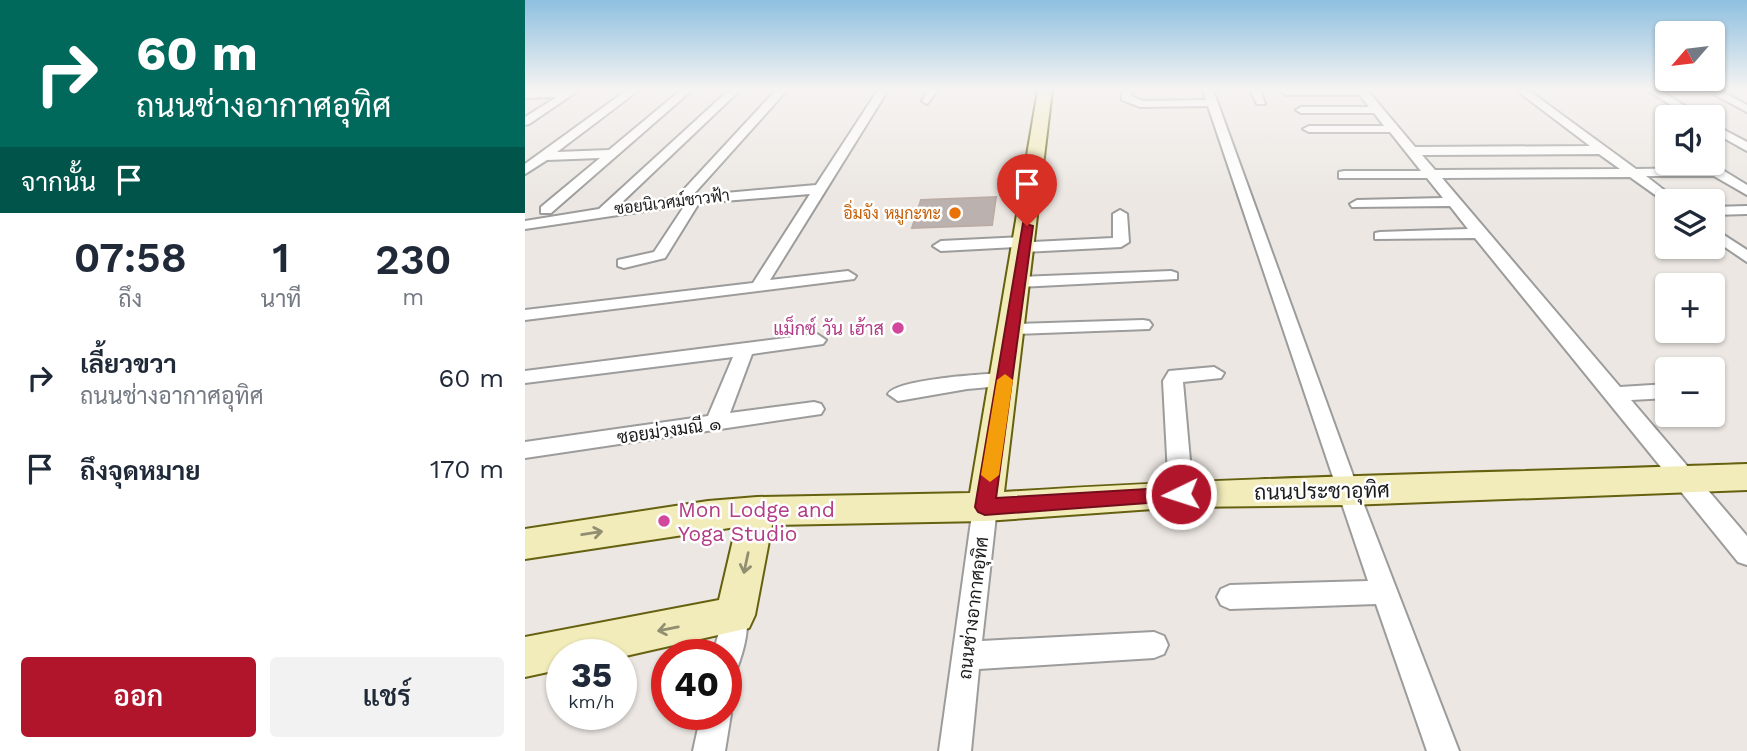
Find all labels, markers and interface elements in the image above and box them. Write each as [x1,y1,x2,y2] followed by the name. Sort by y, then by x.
[1655,21,1725,91] north arrow
[1655,21,1725,427] map controls
[136,24,258,82] text: 60 m
[21,28,112,119] icon: right
[136,87,391,125] text: ถนนช่างอากาศอุทิศ
[1655,105,1725,175] button: sound
[997,154,1057,226] pin
[110,161,148,199] icon: arrive
[1008,165,1046,203] icon: arrive
[21,167,96,197] text: จากนั้น
[613,183,731,219] street label: ซอยนิเวศม์ชาวฟ้า
[1655,189,1725,259] button: layers
[843,199,941,225] place label: อิ่มจัง หมูกะทะ
[947,205,963,221] marker: อิ่มจัง หมูกะทะ
[74,233,187,282] text: 07:58
[272,233,290,282] text: 1
[375,235,451,284] text: 230
[1655,273,1725,343] button: +
[402,284,424,311] text: m
[118,286,142,313] text: ถึง
[261,286,301,313] text: นาที
[773,315,884,339] place label: แม็กซ์ วัน เฮ้าส
[890,320,906,336] marker: แม็กซ์ วัน เฮ้าส
[80,349,177,379] text: เลี้ยวขวา
[1655,357,1725,427] button: −
[21,359,59,397] icon: right
[438,363,504,393] text: 60 m
[80,383,264,410] text: ถนนช่างอากาศอุทิศ
[615,410,722,448] street label: ซอยม่วงมณี ๑
[21,450,59,488] icon: arrive
[430,454,504,484] text: 170 m
[80,456,201,486] text: ถึงจุดหมาย
[1144,457,1218,531] position arrow
[1254,477,1390,507] street label: ถนนประชาอุทิศ
[678,497,835,546] place label: Mon Lodge and Yoga Studio
[656,513,672,529] marker: Mon Lodge and Yoga Studio
[580,526,603,539] one-way arrow
[953,535,994,681] street label: ถนนช่างอากาศอุทิศ
[738,551,752,574] one-way arrow
[657,622,680,636] one-way arrow
[651,639,742,730] speed limit sign: 40
[571,654,612,696] text: 35
[21,657,256,737] button: ออก
[270,657,504,737] button: แชร์
[568,691,615,712] text: km/h

